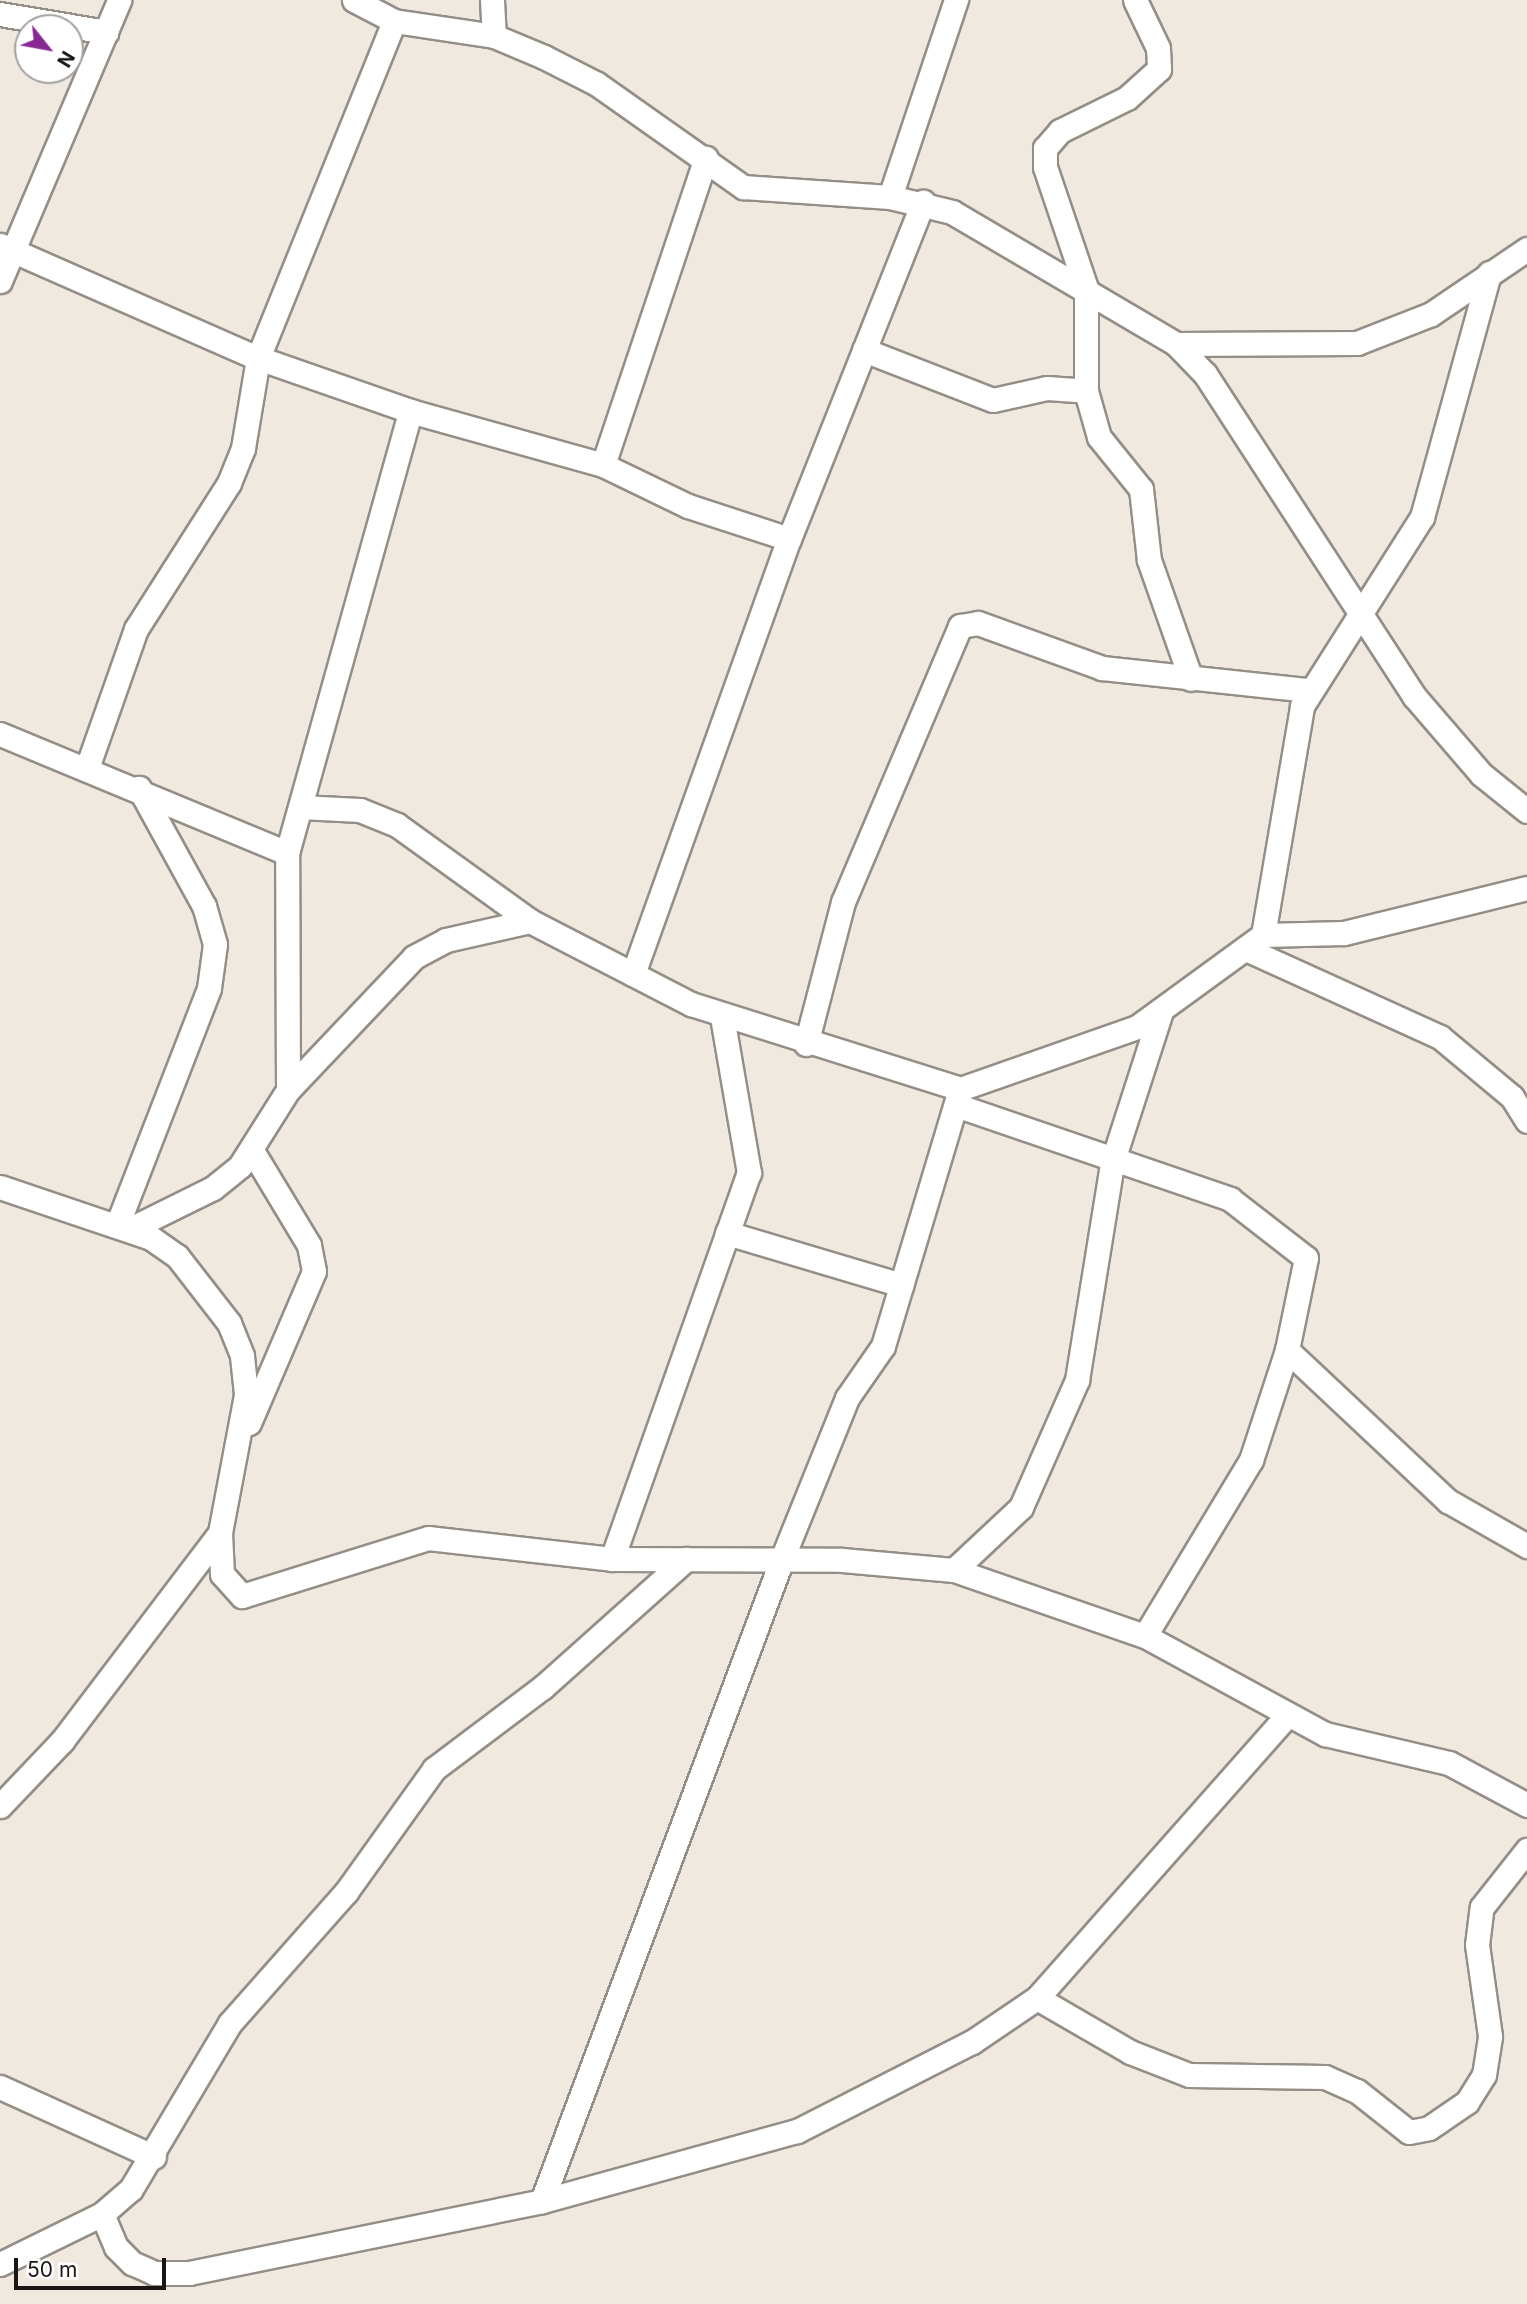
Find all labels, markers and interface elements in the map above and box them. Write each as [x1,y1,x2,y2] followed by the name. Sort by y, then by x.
[14,14,84,84] north arrow
[52,47,79,71] text: N
[18,2244,170,2288] scale bar
[27,2257,77,2282] text: 50 m

